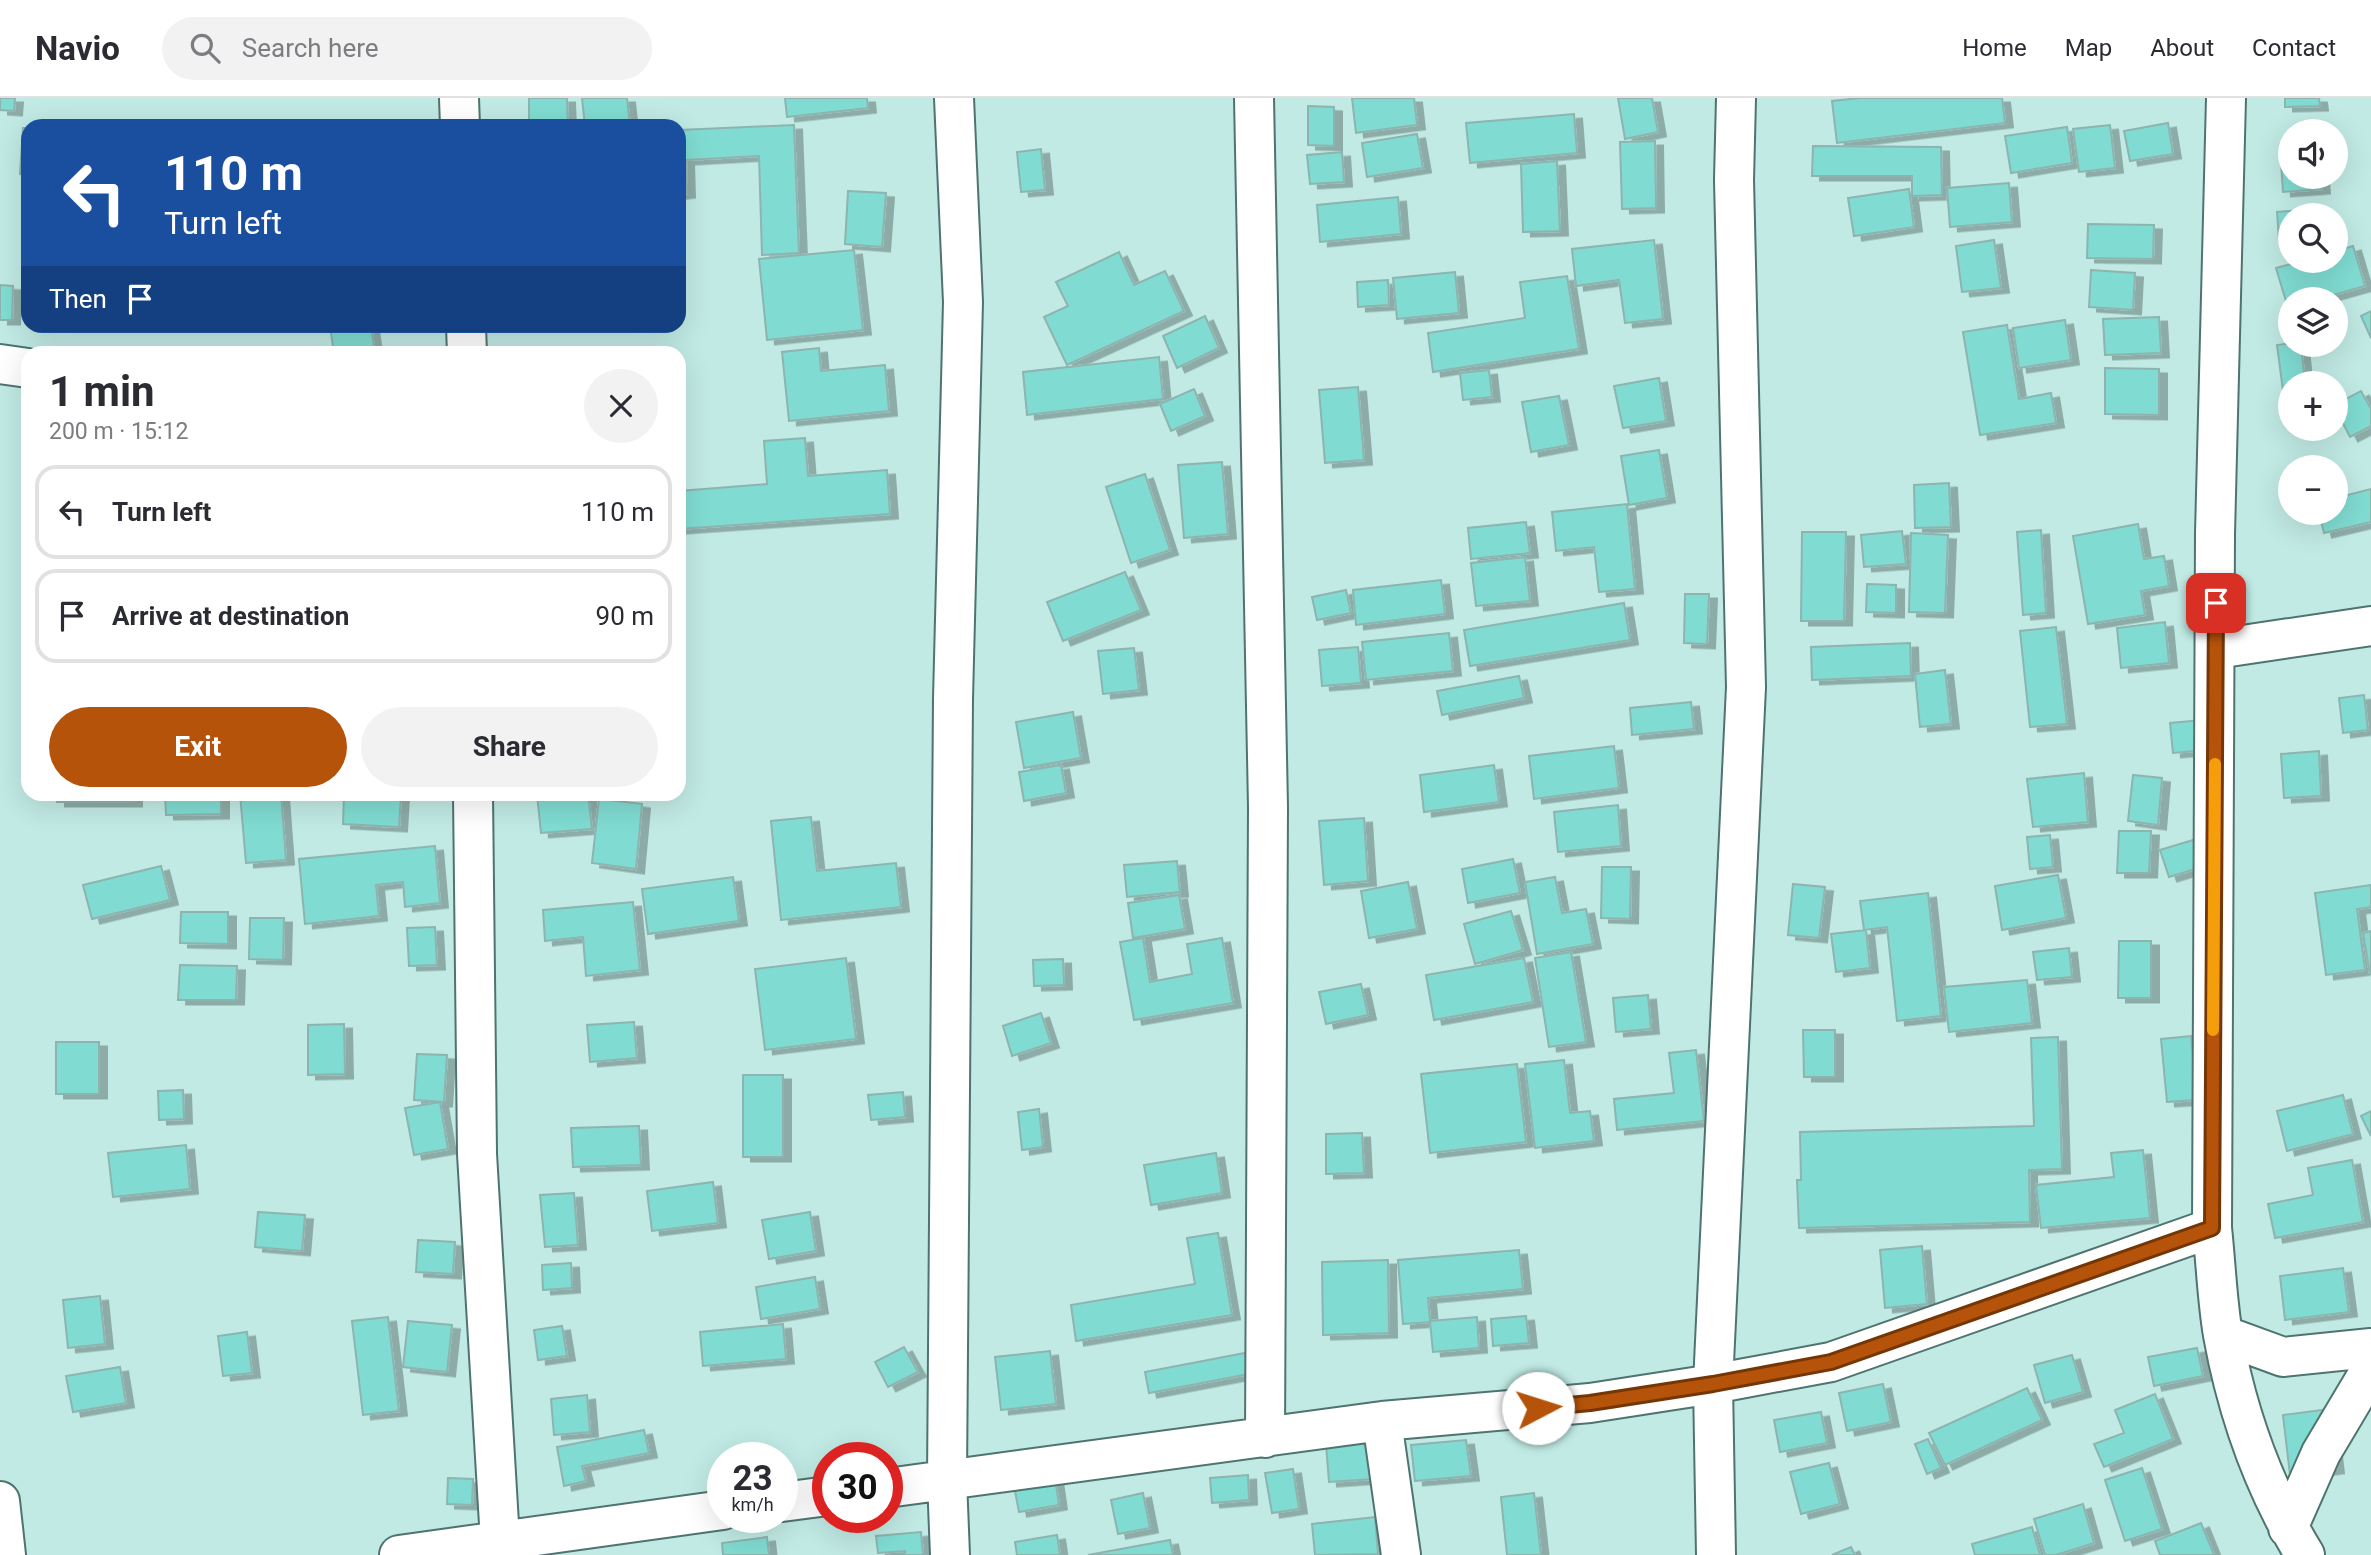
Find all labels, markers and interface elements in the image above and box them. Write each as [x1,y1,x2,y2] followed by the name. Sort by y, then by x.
[162,17,652,80] search box
[35,29,120,68] text: Navio
[186,29,224,67] icon: search
[242,33,379,63] text: Search here
[1962,34,2027,62] text: Home
[2065,34,2112,62] text: Map
[2150,34,2214,62] text: About
[2252,34,2336,62] text: Contact
[2278,119,2348,525] map controls
[2278,119,2348,189] button: sound
[164,145,303,202] text: 110 m
[49,147,140,238] icon: left
[2278,203,2348,273] button: search
[164,204,282,242] text: Turn left
[121,280,159,318] icon: arrive
[49,284,107,314] text: Then
[2278,287,2348,357] button: layers
[49,367,155,416] text: 1 min
[584,369,658,443] button: close
[2278,371,2348,441] button: +
[49,418,188,445] text: 200 m · 15:12
[2278,455,2348,525] button: −
[53,493,91,531] icon: left
[112,497,211,527] text: Turn left
[581,497,654,527] text: 110 m
[2186,573,2246,633] pin
[2197,584,2235,622] icon: arrive
[53,597,91,635] icon: arrive
[112,601,349,631] text: Arrive at destination
[596,601,654,631] text: 90 m
[49,707,347,787] button: Exit
[361,707,658,787] button: Share
[1501,1371,1575,1445] position arrow
[812,1442,903,1533] speed limit sign: 30
[732,1458,773,1499] text: 23
[731,1494,774,1515] text: km/h

